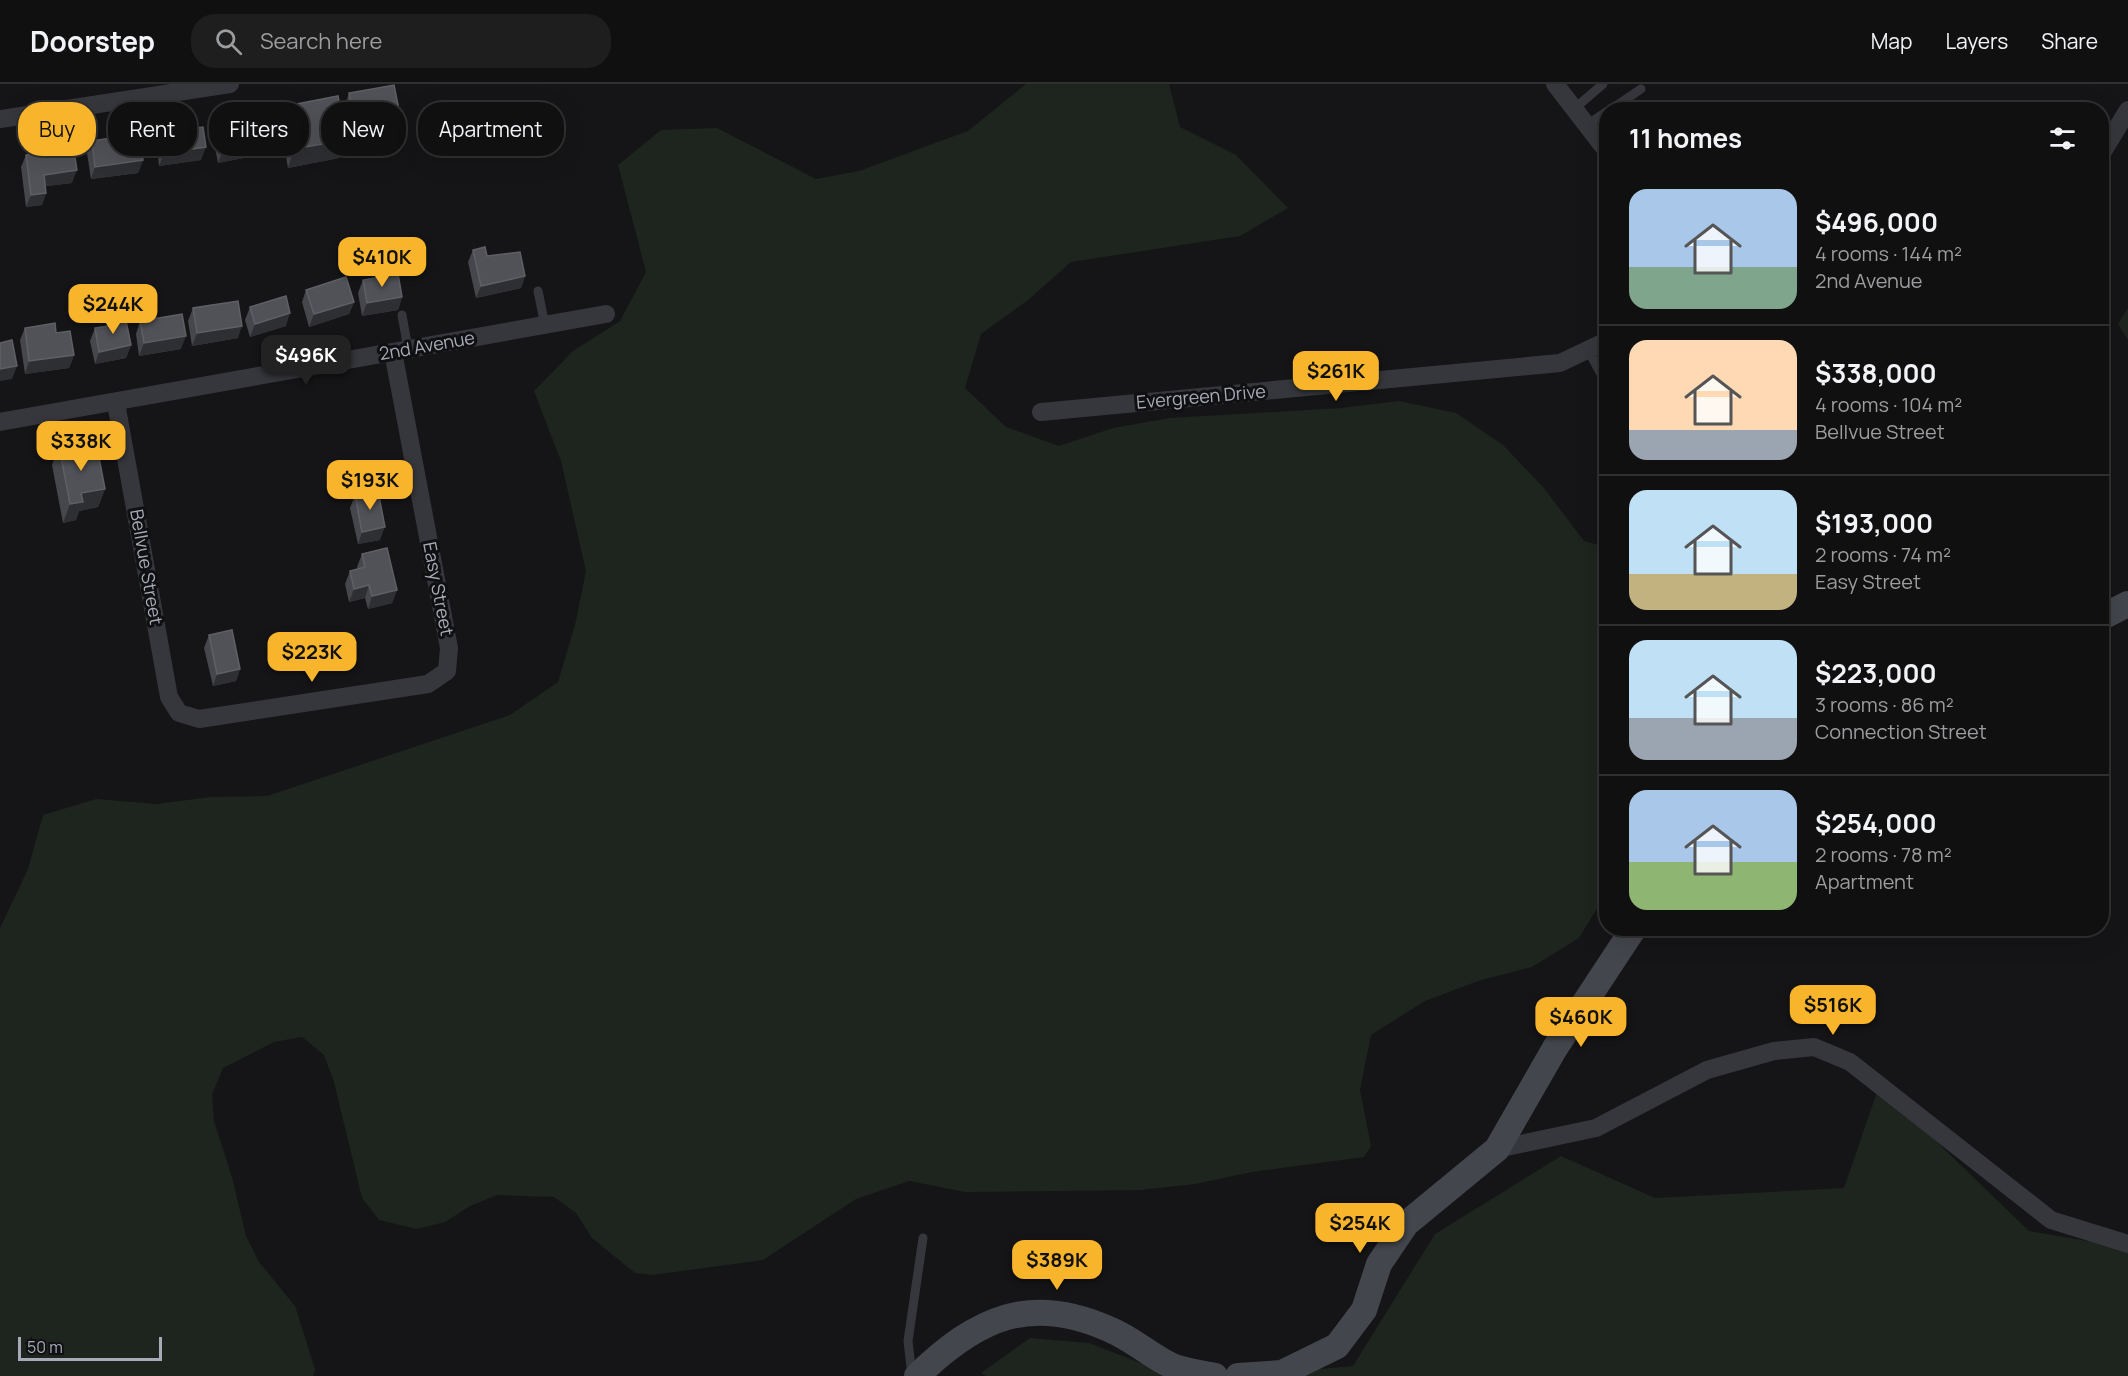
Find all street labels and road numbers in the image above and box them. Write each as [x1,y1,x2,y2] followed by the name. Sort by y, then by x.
[377,325,477,365] street label: 2nd Avenue
[1135,378,1267,414] street label: Evergreen Drive
[125,507,169,626] street label: Bellvue Street
[418,540,460,638] street label: Easy Street

